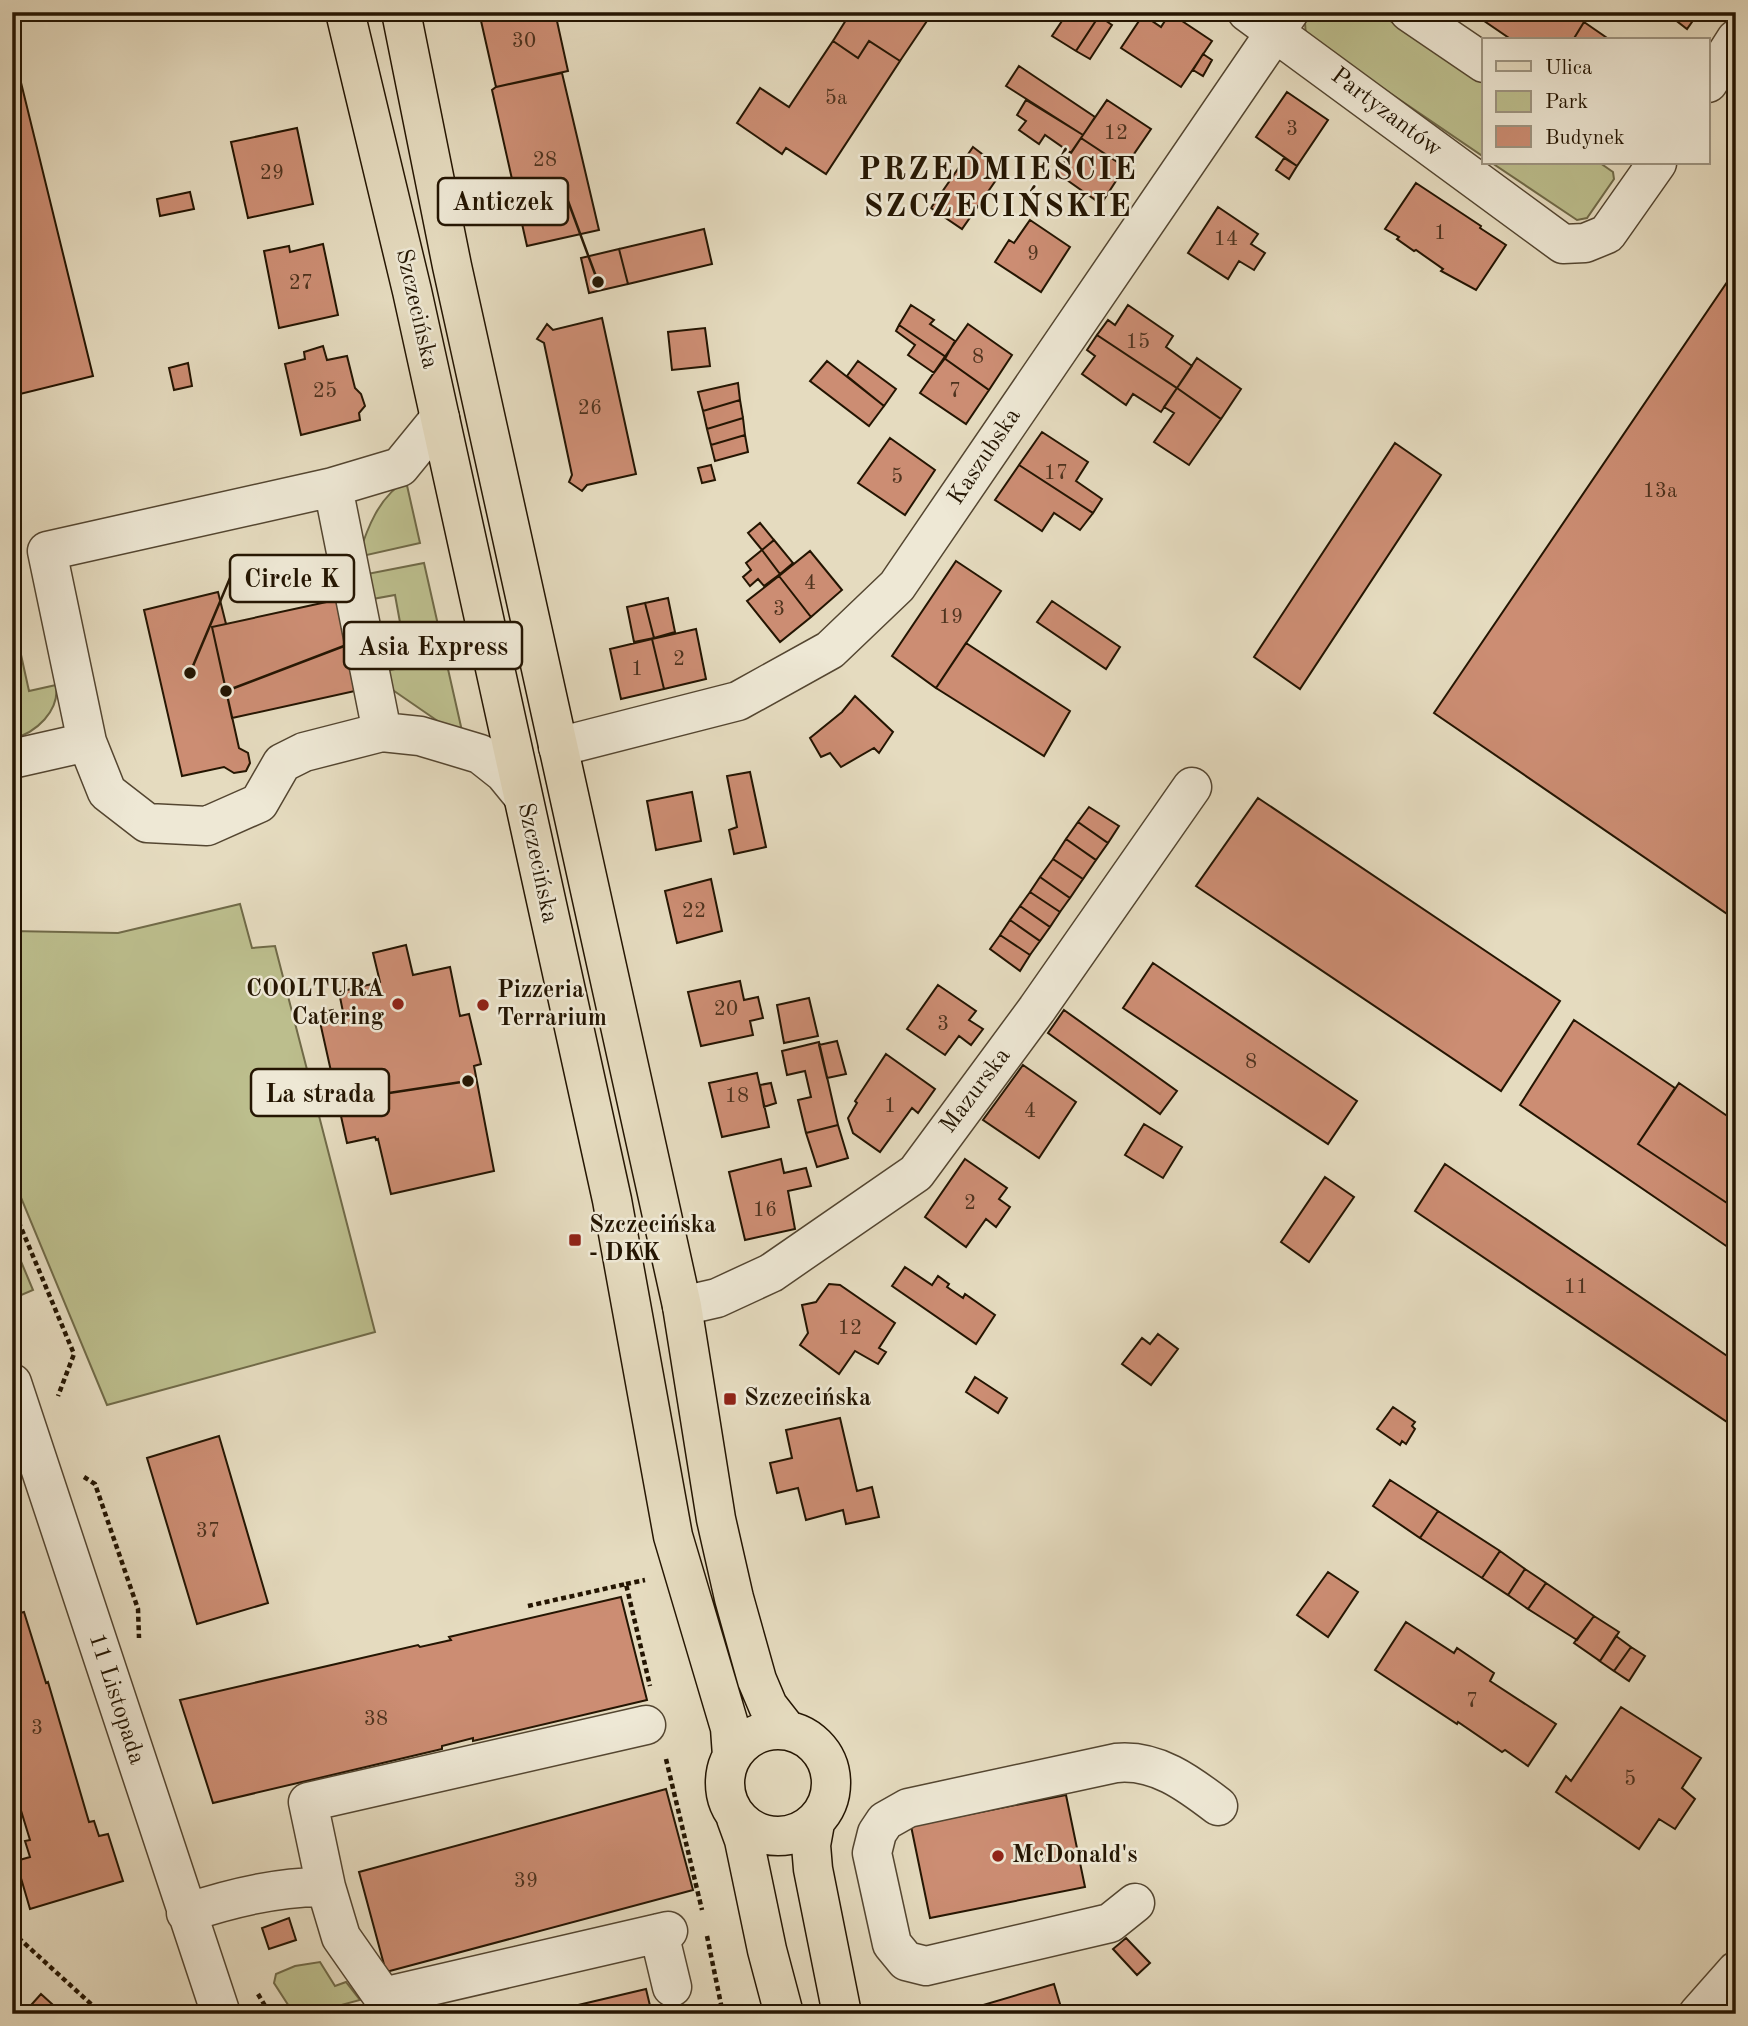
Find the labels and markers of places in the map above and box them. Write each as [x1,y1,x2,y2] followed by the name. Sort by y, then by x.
[438,178,568,225] callout: Anticzek
[230,555,354,602] callout: Circle K
[344,622,522,669] callout: Asia Express
[246,978,385,1030] place label: COOLTURA Catering
[497,979,607,1031] place label: Pizzeria Terrarium
[390,996,406,1012] marker: COOLTURA Catering
[475,997,491,1013] marker: Pizzeria Terrarium
[251,1069,389,1116] callout: La strada
[589,1214,716,1266] place label: Szczecińska - DKK
[567,1232,583,1248] marker: Szczecińska - DKK
[744,1387,871,1411] place label: Szczecińska
[722,1391,738,1407] marker: Szczecińska
[1012,1844,1137,1868] place label: McDonald's
[990,1848,1006,1864] marker: McDonald's

